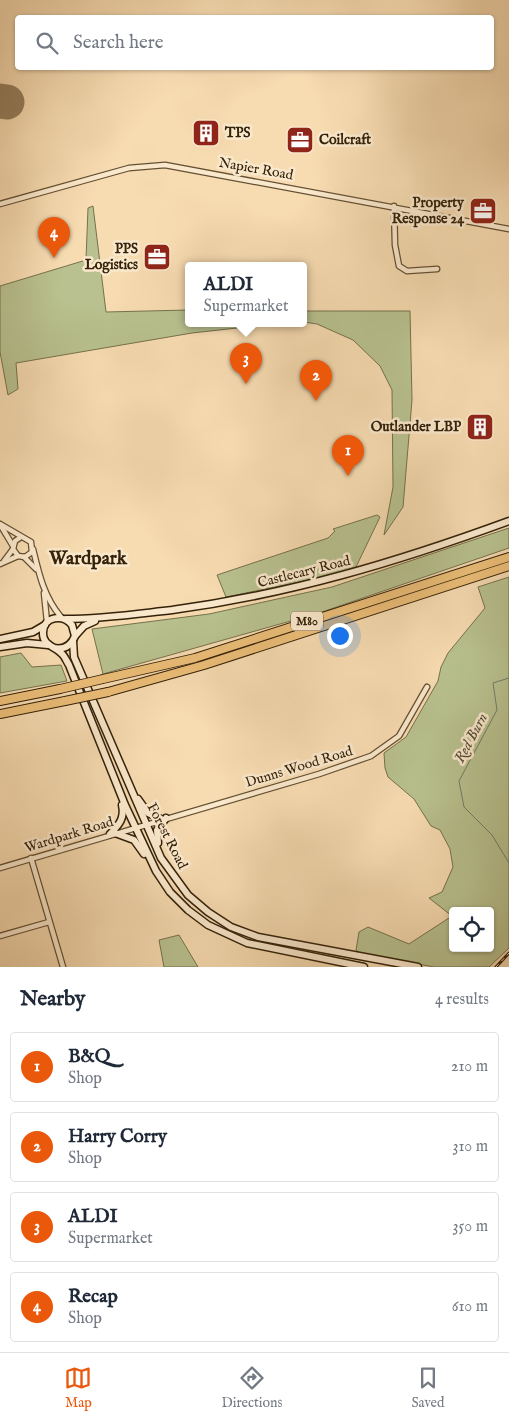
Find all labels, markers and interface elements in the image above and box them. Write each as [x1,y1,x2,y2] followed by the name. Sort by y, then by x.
[15,15,494,70] search box
[33,29,61,57] icon: search
[73,31,164,55] text: Search here
[191,118,221,148] building icon: TPS
[224,124,250,142] place label: TPS
[285,125,315,155] office icon: Coilcraft
[319,131,371,149] place label: Coilcraft
[217,154,295,184] street label: Napier Road
[392,194,465,228] place label: Property Response 24
[468,196,498,226] office icon: Property Response 24
[38,217,70,258] pin: 4
[85,240,138,274] place label: PPS Logistics
[142,242,172,272] office icon: PPS Logistics
[185,262,307,327] popup
[204,273,253,297] text: ALDI
[204,297,288,317] text: Supermarket
[230,343,262,384] pin: 3
[300,360,332,401] pin: 2
[465,412,495,442] building icon: Outlander LBP
[371,418,462,436] place label: Outlander LBP
[332,435,364,476] pin: 1
[48,547,128,571] district label: Wardpark
[256,552,353,592] street label: Castlecary Road
[291,612,323,630] road number: M80
[327,623,353,649] your location
[450,710,492,766] water label: Red Burn
[243,742,355,792] street label: Dunns Wood Road
[143,800,192,873] street label: Forest Road
[22,813,116,857] street label: Wardpark Road
[449,907,494,952] map controls
[449,907,494,952] button: locate
[20,986,85,1013] text: Nearby
[435,990,489,1010] text: 4 results
[68,1045,110,1069] text: B&Q
[34,1057,40,1077] text: 1
[451,1057,488,1077] text: 210 m
[68,1069,102,1089] text: Shop
[68,1125,167,1149] text: Harry Corry
[33,1137,41,1157] text: 2
[452,1137,488,1157] text: 310 m
[68,1149,102,1169] text: Shop
[68,1205,118,1229] text: ALDI
[34,1217,40,1237] text: 3
[453,1217,488,1237] text: 350 m
[68,1229,153,1249] text: Supermarket
[68,1285,118,1309] text: Recap
[33,1297,41,1317] text: 4
[452,1297,488,1317] text: 610 m
[68,1309,102,1329] text: Shop
[64,1364,92,1412] tab: Map
[221,1364,282,1412] tab: Directions
[411,1364,444,1412] tab: Saved

